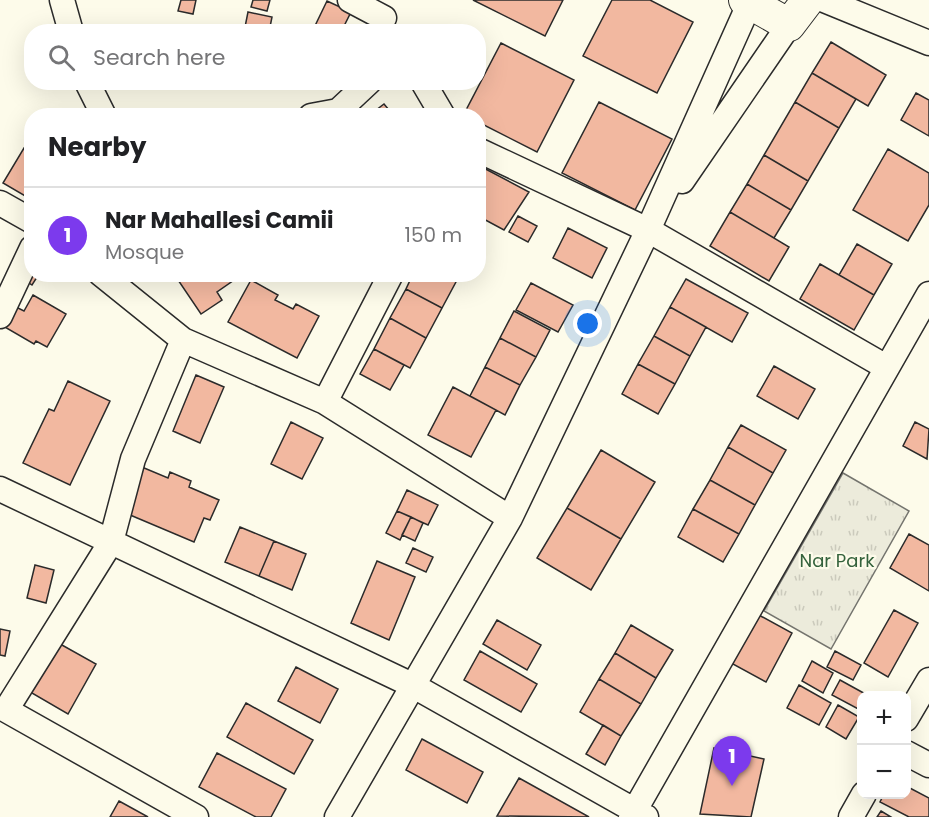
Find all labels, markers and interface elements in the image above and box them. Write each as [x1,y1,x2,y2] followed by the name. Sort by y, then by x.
[24,24,486,90] search box
[45,41,78,74] icon: search
[93,42,226,73] text: Search here
[48,129,146,165] text: Nearby
[105,205,333,236] text: Nar Mahallesi Camii
[64,221,71,249] text: 1
[405,221,462,249] text: 150 m
[105,238,184,266] text: Mosque
[573,309,602,338] your location
[800,548,875,573] park label: Nar Park
[857,691,911,799] map controls
[857,691,911,745] button: +
[712,736,752,786] pin: 1
[857,745,911,799] button: −

